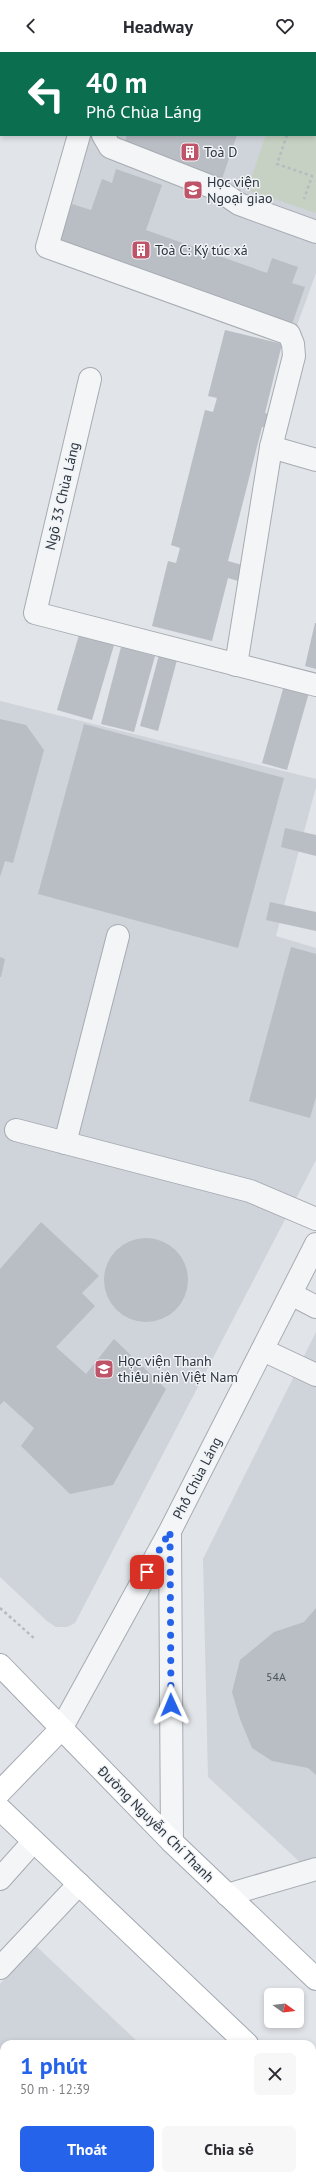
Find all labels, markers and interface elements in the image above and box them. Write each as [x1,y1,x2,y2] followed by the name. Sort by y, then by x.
[20,15,42,37] icon: back
[123,15,193,38] text: Headway
[274,15,296,37] icon: heart
[86,64,147,101] text: 40 m
[20,68,72,120] icon: left
[86,100,202,123] text: Phố Chùa Láng
[179,141,201,163] building icon: Toà D
[204,143,237,161] place label: Toà D
[207,173,272,207] place label: Học viện Ngoại giao
[182,179,204,201] school or university icon: Học viện Ngoại giao
[130,239,152,261] building icon: Toà C: Ký túc xá
[155,241,248,259] place label: Toà C: Ký túc xá
[41,440,83,552] street label: Ngõ 33 Chùa Láng
[118,1352,238,1386] place label: Học viện Thanh thiếu niên Việt Nam
[93,1358,115,1380] school or university icon: Học viện Thanh thiếu niên Việt Nam
[169,1434,225,1522] street label: Phố Chùa Láng
[130,1555,164,1589] pin
[136,1561,158,1583] icon: arrive
[266,1669,286,1684] house number: 54A
[150,1684,192,1726] position arrow
[93,1761,218,1886] street label: Đường Nguyễn Chí Thanh
[264,1988,304,2028] north arrow
[264,1988,304,2028] map controls
[20,2050,87,2081] text: 1 phút
[254,2053,296,2095] button: close
[20,2081,90,2098] text: 50 m · 12:39
[20,2126,154,2172] button: Thoát
[162,2126,296,2172] button: Chia sẻ

